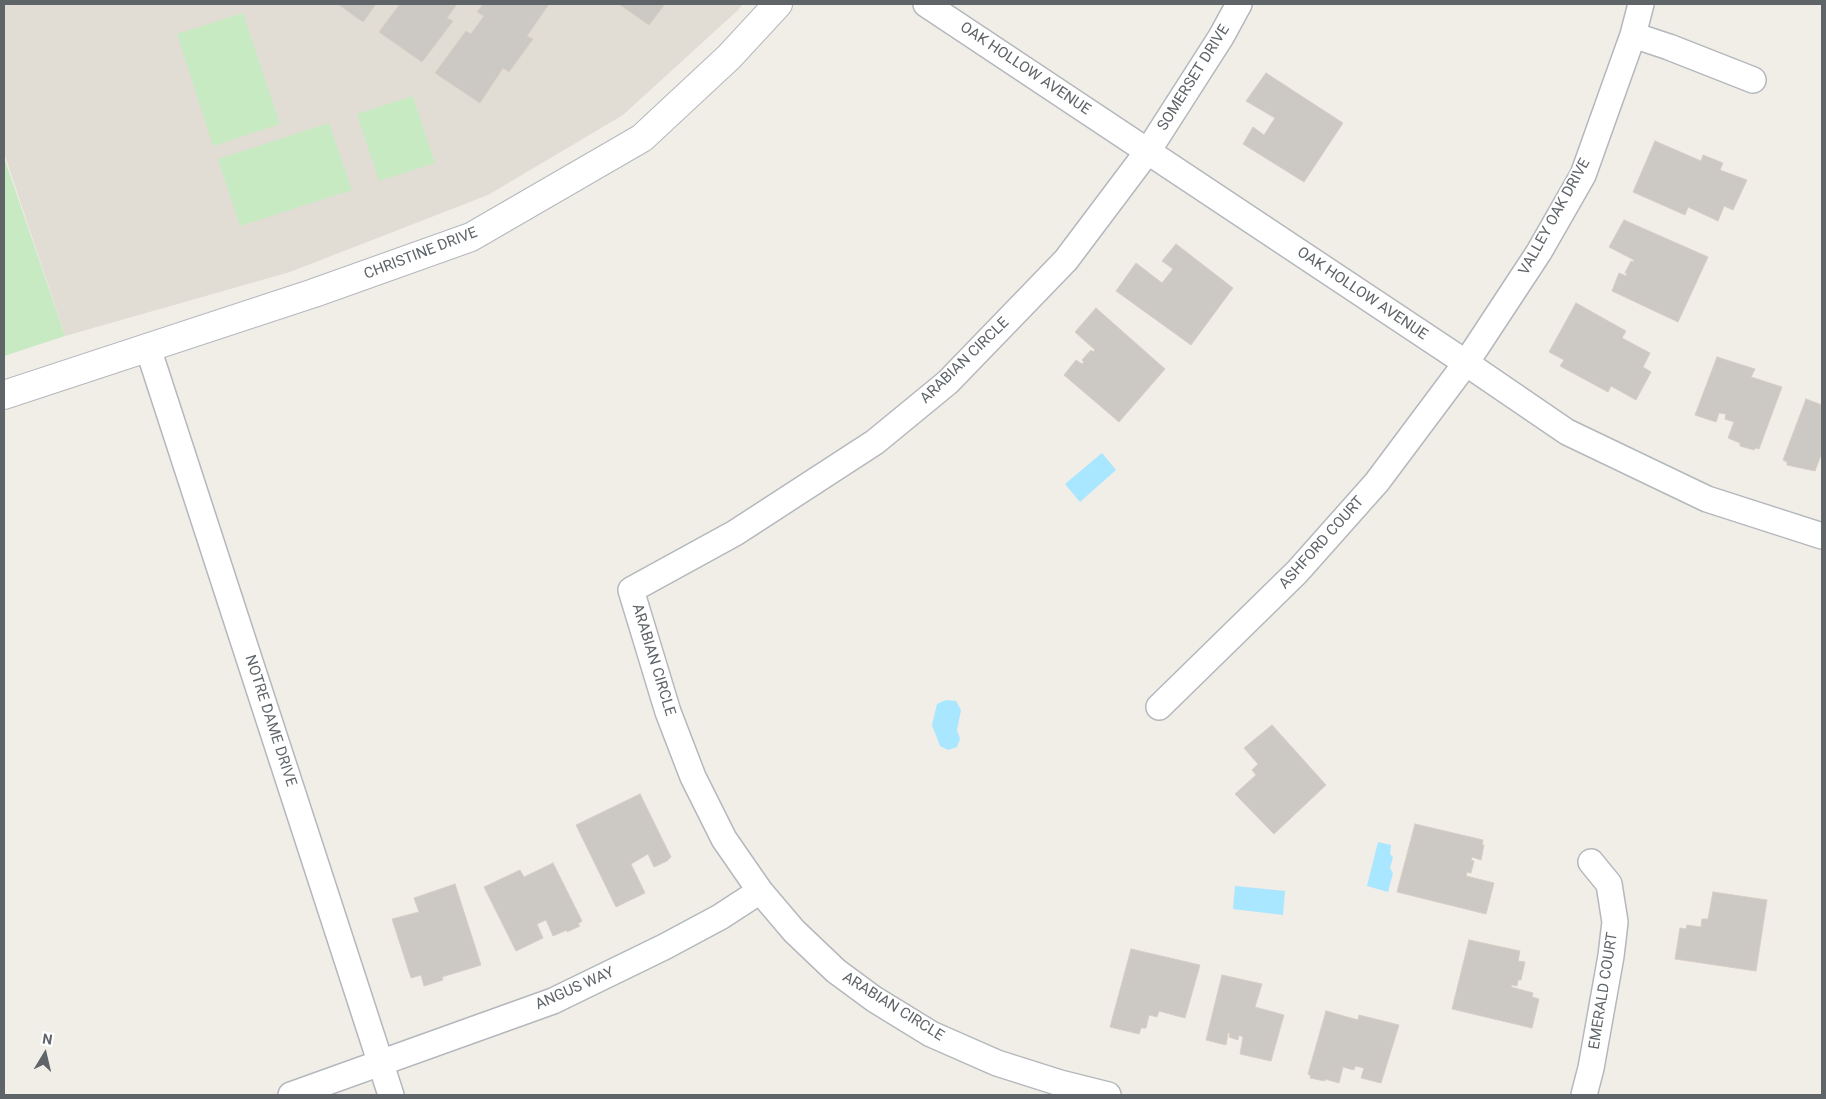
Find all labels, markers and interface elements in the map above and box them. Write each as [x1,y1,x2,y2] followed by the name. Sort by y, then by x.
[956,19,1094,119] street label: OAK HOLLOW AVENUE
[1154,22,1234,134] street label: SOMERSET DRIVE
[1515,156,1595,278] street label: VALLEY OAK DRIVE
[362,224,480,284] street label: CHRISTINE DRIVE
[1293,244,1431,344] street label: OAK HOLLOW AVENUE
[917,314,1013,408] street label: ARABIAN CIRCLE
[1276,493,1368,593] street label: ASHFORD COURT
[627,602,679,718] street label: ARABIAN CIRCLE
[240,653,300,789] street label: NOTRE DAME DRIVE
[1586,931,1622,1051] street label: EMERALD COURT
[533,964,617,1014] street label: ANGUS WAY
[839,969,947,1045] street label: ARABIAN CIRCLE
[20,1029,70,1079] north arrow
[41,1031,53,1048] text: N

